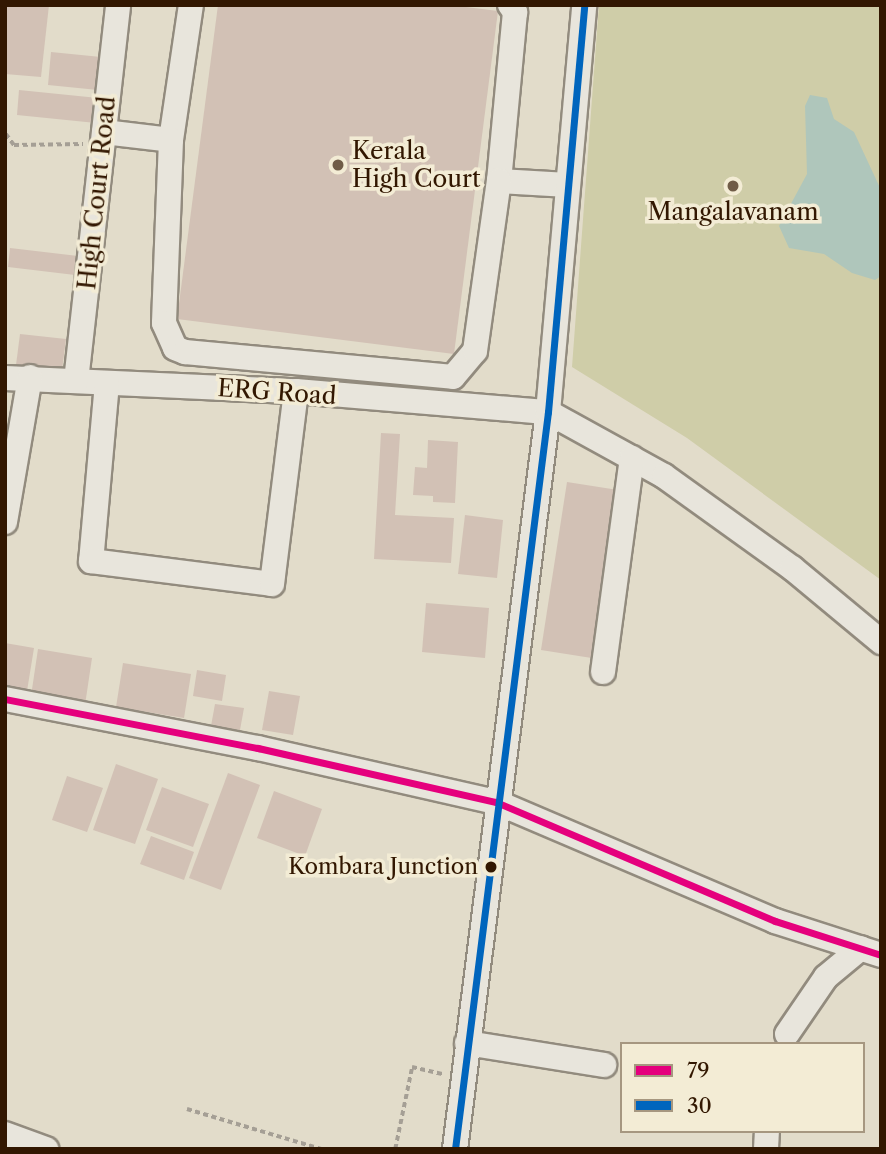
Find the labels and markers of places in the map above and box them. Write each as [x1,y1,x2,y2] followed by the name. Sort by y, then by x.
[352,137,481,193] place label: Kerala High Court
[330,157,346,173] marker: Kerala High Court
[725,178,741,194] marker: Mangalavanam
[647,198,819,226] place label: Mangalavanam
[288,854,478,880] place label: Kombara Junction
[484,860,498,874] marker: Kombara Junction

